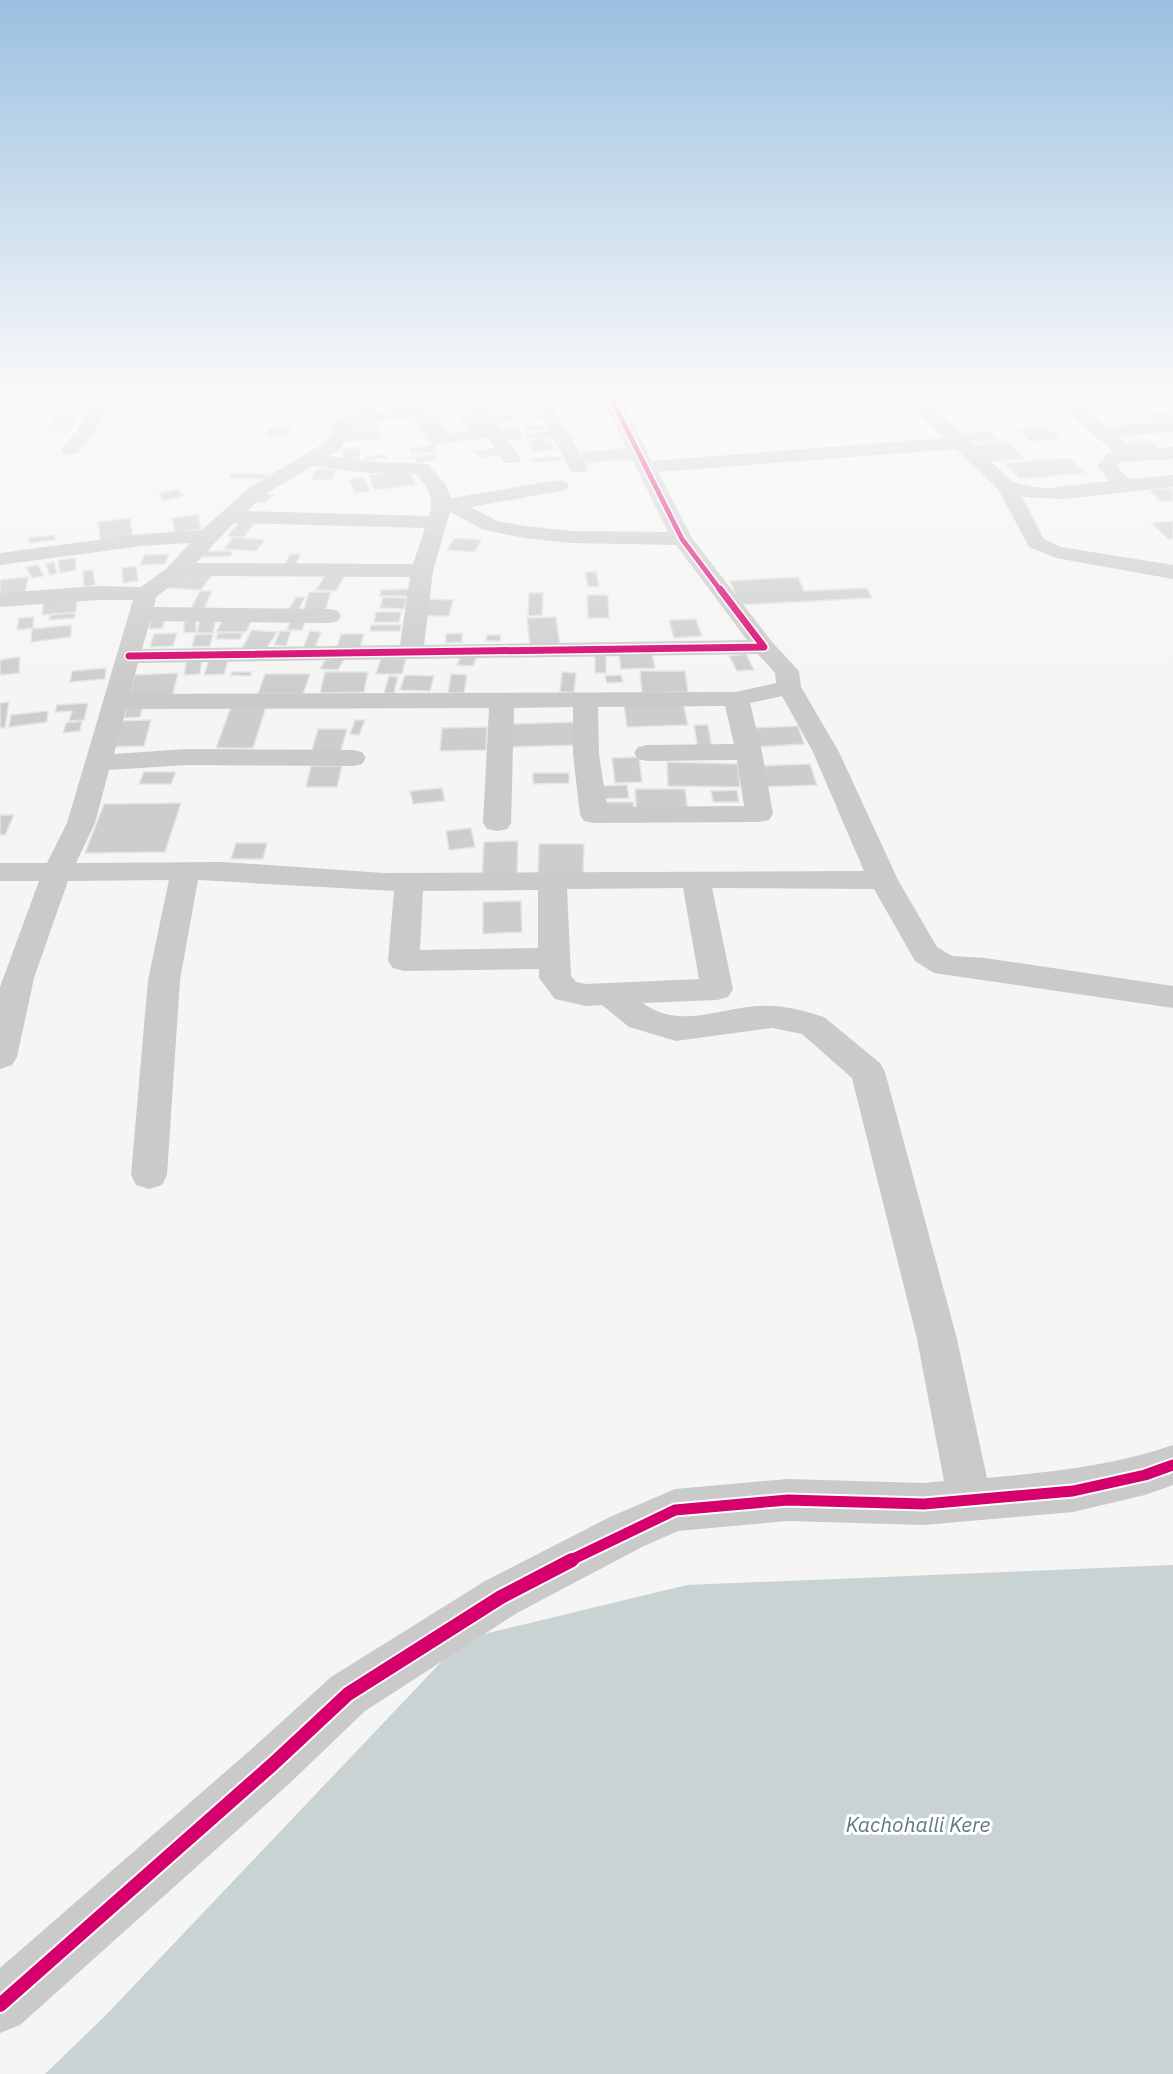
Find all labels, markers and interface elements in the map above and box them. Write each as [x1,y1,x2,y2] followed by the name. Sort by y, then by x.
[846,1810,991,1838] water label: Kachohalli Kere

